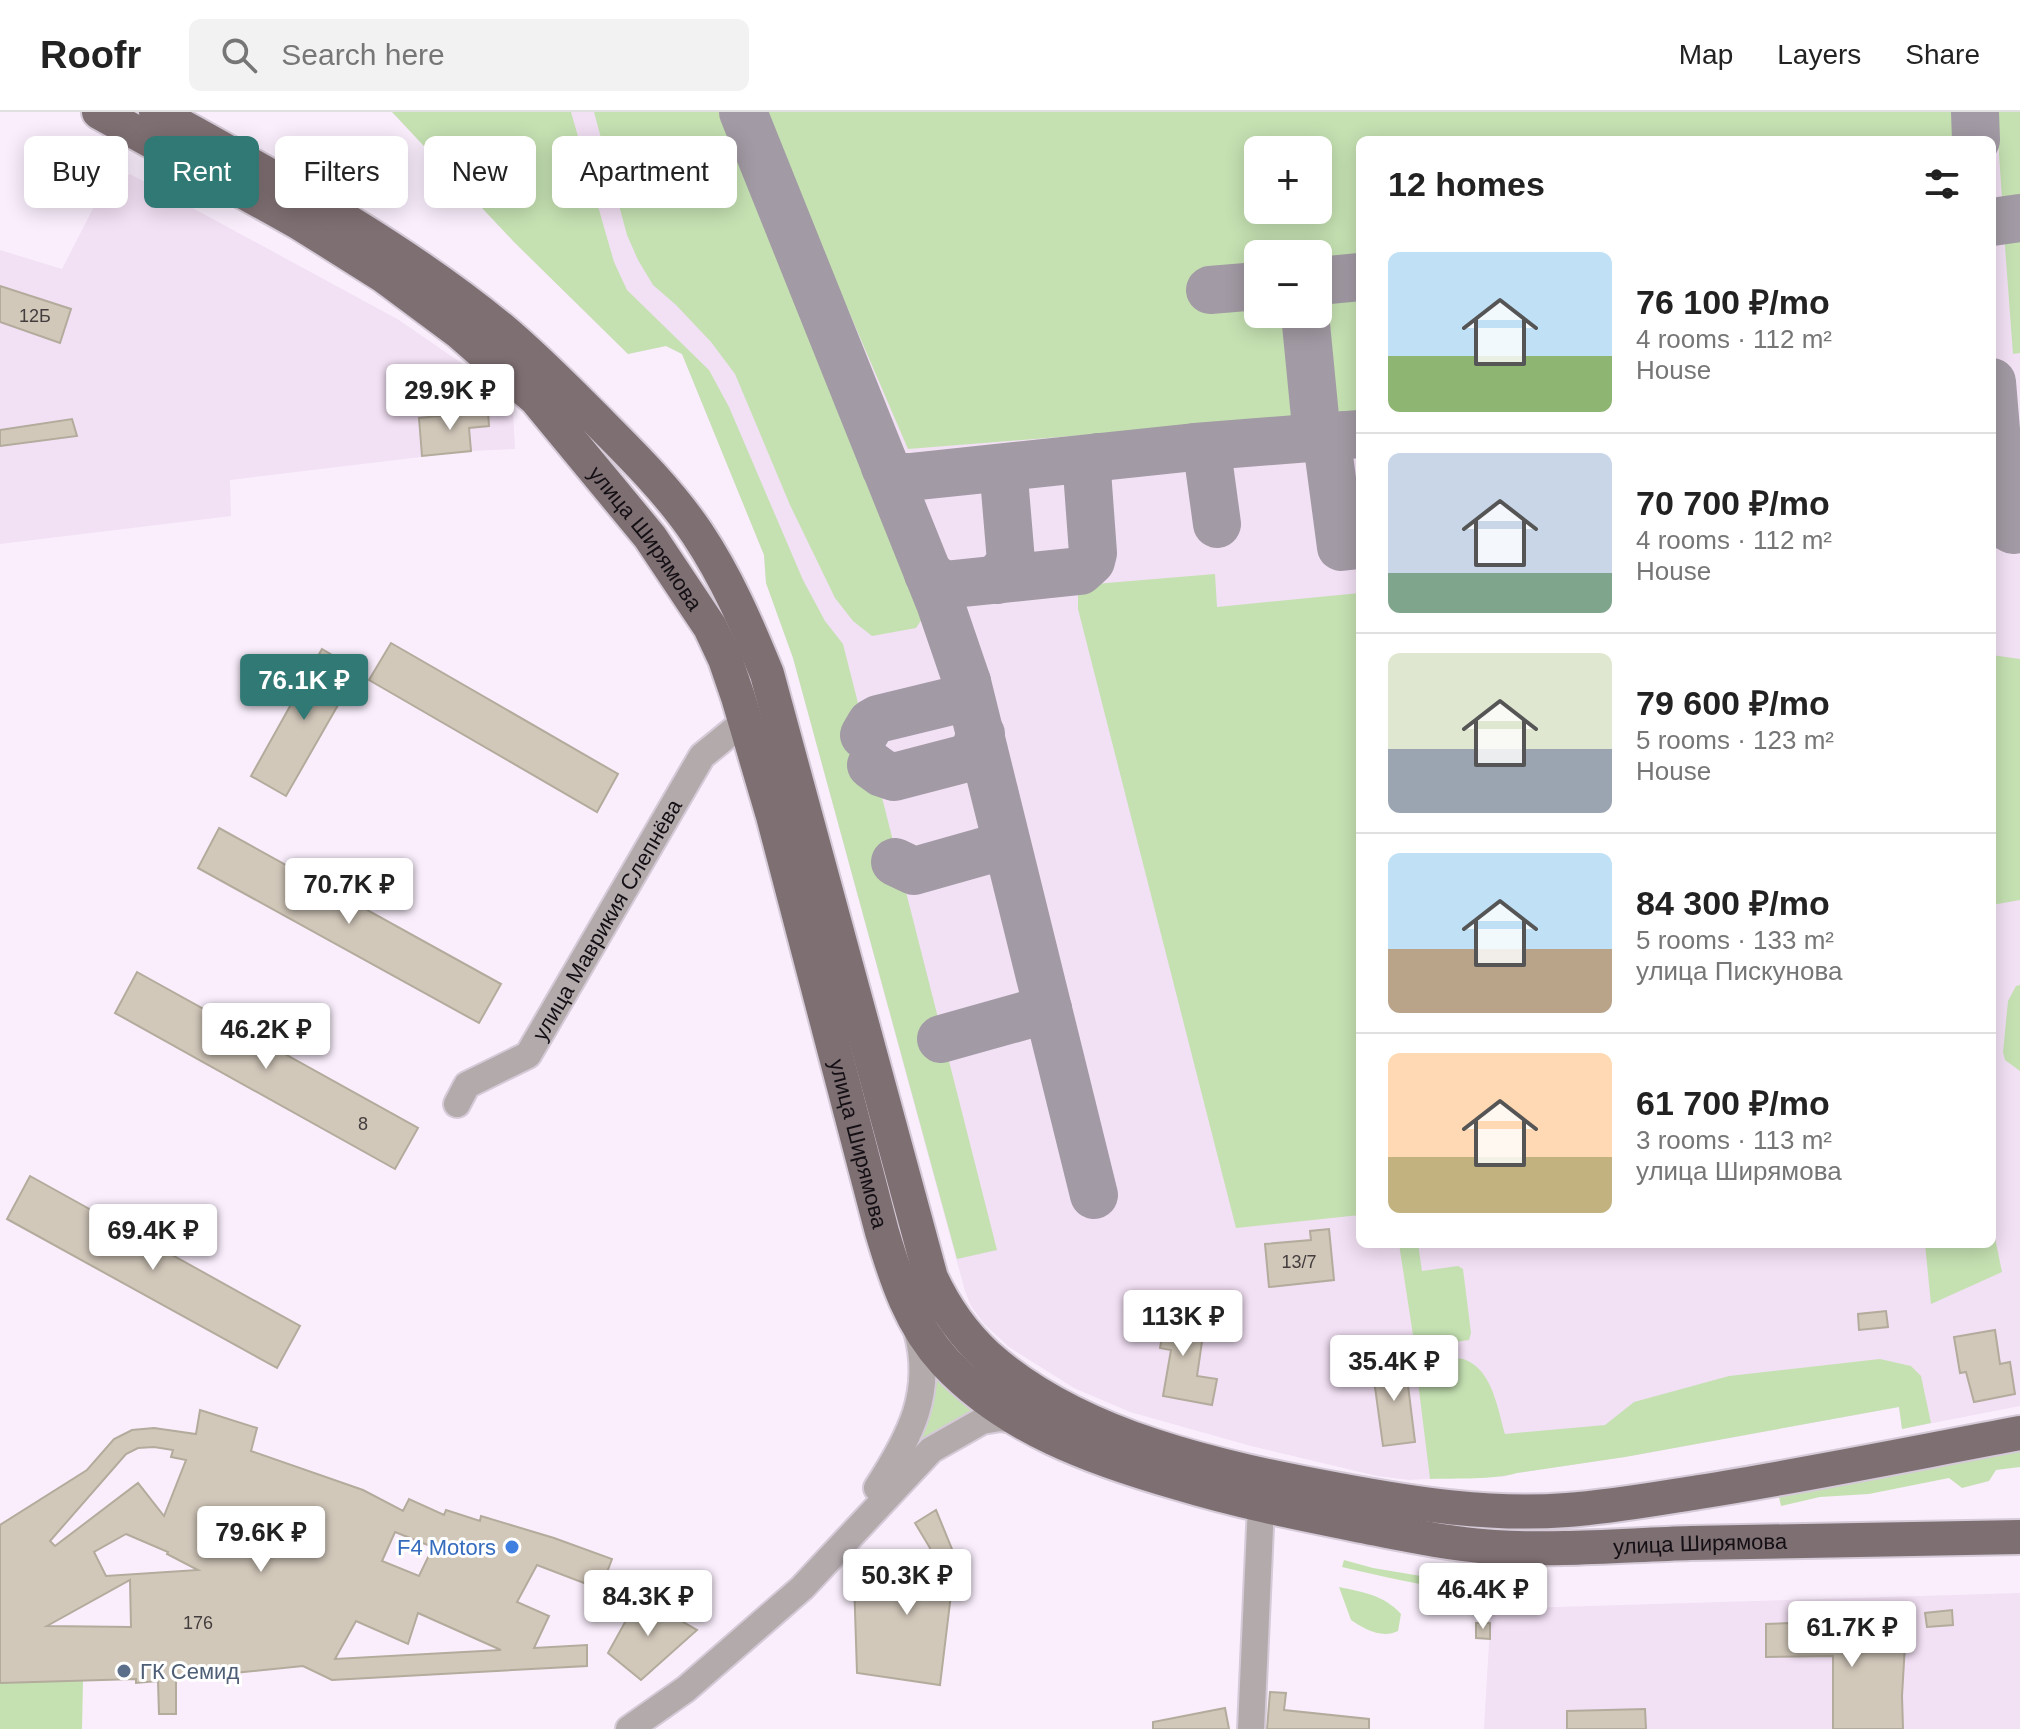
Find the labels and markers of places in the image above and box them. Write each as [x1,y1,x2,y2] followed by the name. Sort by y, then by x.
[376,364,524,432] pin: 29.9K ₽
[230,654,378,722] pin: 76.1K ₽
[275,858,423,926] pin: 70.7K ₽
[192,1003,340,1071] pin: 46.2K ₽
[79,1204,227,1272] pin: 69.4K ₽
[1118,1290,1248,1358] pin: 113K ₽
[1320,1335,1468,1403] pin: 35.4K ₽
[187,1506,335,1574] pin: 79.6K ₽
[397,1535,496,1560] place label: F4 Motors
[503,1538,521,1556] marker: F4 Motors
[833,1549,981,1617] pin: 50.3K ₽
[1409,1563,1557,1631] pin: 46.4K ₽
[574,1570,722,1638] pin: 84.3K ₽
[1778,1601,1926,1669] pin: 61.7K ₽
[140,1659,239,1684] place label: ГК Семид
[115,1662,133,1680] marker: ГК Семид

